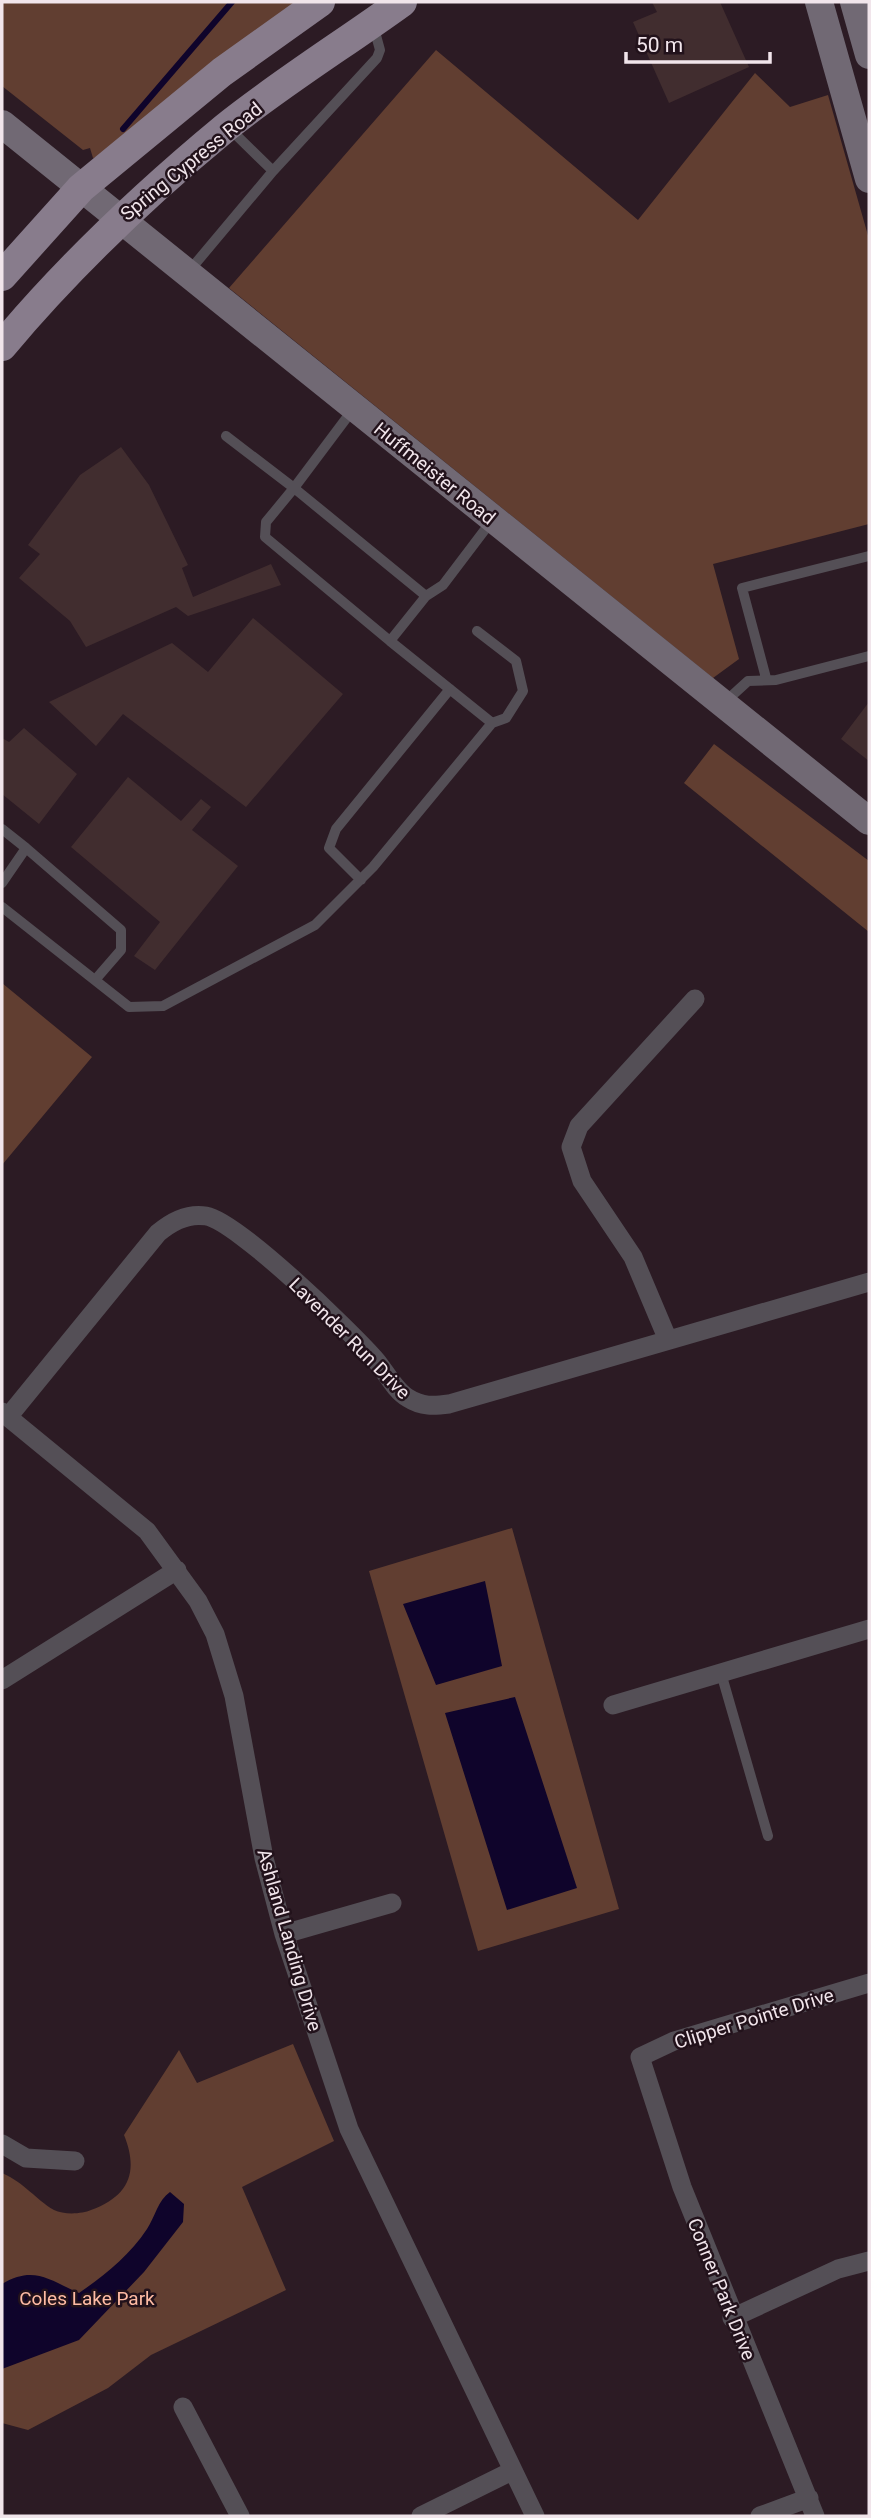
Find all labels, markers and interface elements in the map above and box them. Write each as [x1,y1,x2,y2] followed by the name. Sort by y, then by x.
[626,21,770,65] scale bar
[636,33,683,57] text: 50 m
[116,97,267,225] street label: Spring Cypress Road
[369,417,500,529] street label: Huffmeister Road
[284,1273,415,1404] street label: Lavender Run Drive
[252,1846,327,2034] street label: Ashland Landing Drive
[672,1983,837,2054] street label: Clipper Pointe Drive
[683,2215,761,2364] street label: Conner Park Drive
[19,2287,155,2310] park label: Coles Lake Park

